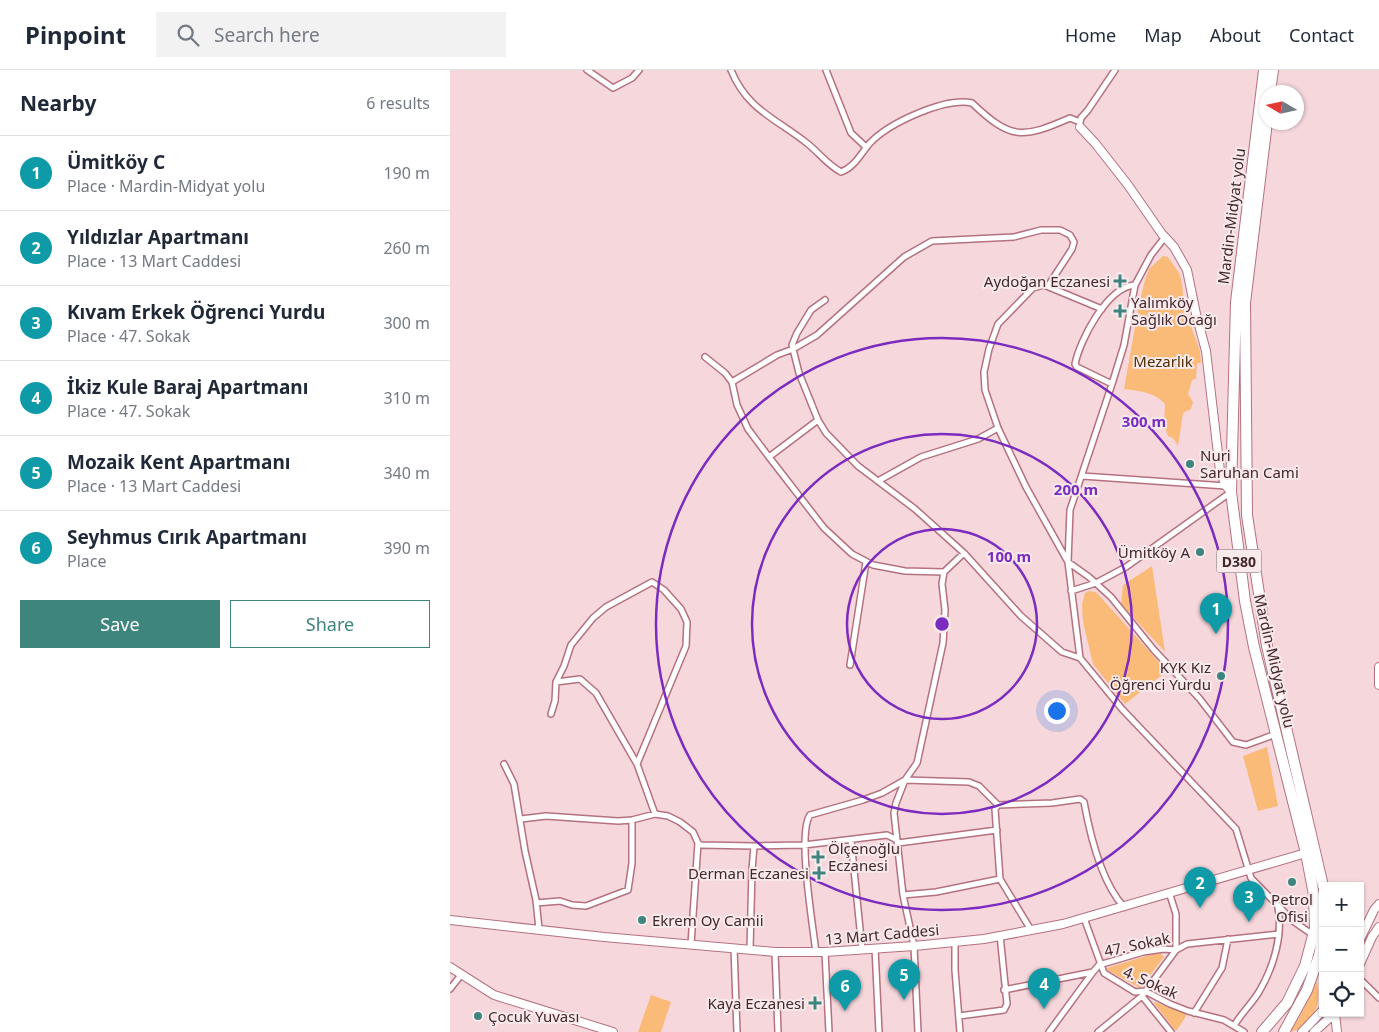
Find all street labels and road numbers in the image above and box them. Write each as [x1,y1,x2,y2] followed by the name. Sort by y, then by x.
[1213,147,1249,285] street label: Mardin-Midyat yolu
[1216,550,1262,572] road number: D380
[1250,592,1300,730] street label: Mardin-Midyat yolu
[824,919,940,949] street label: 13 Mart Caddesi
[1102,927,1172,961] street label: 47. Sokak
[1120,961,1182,1003] street label: 4. Sokak

